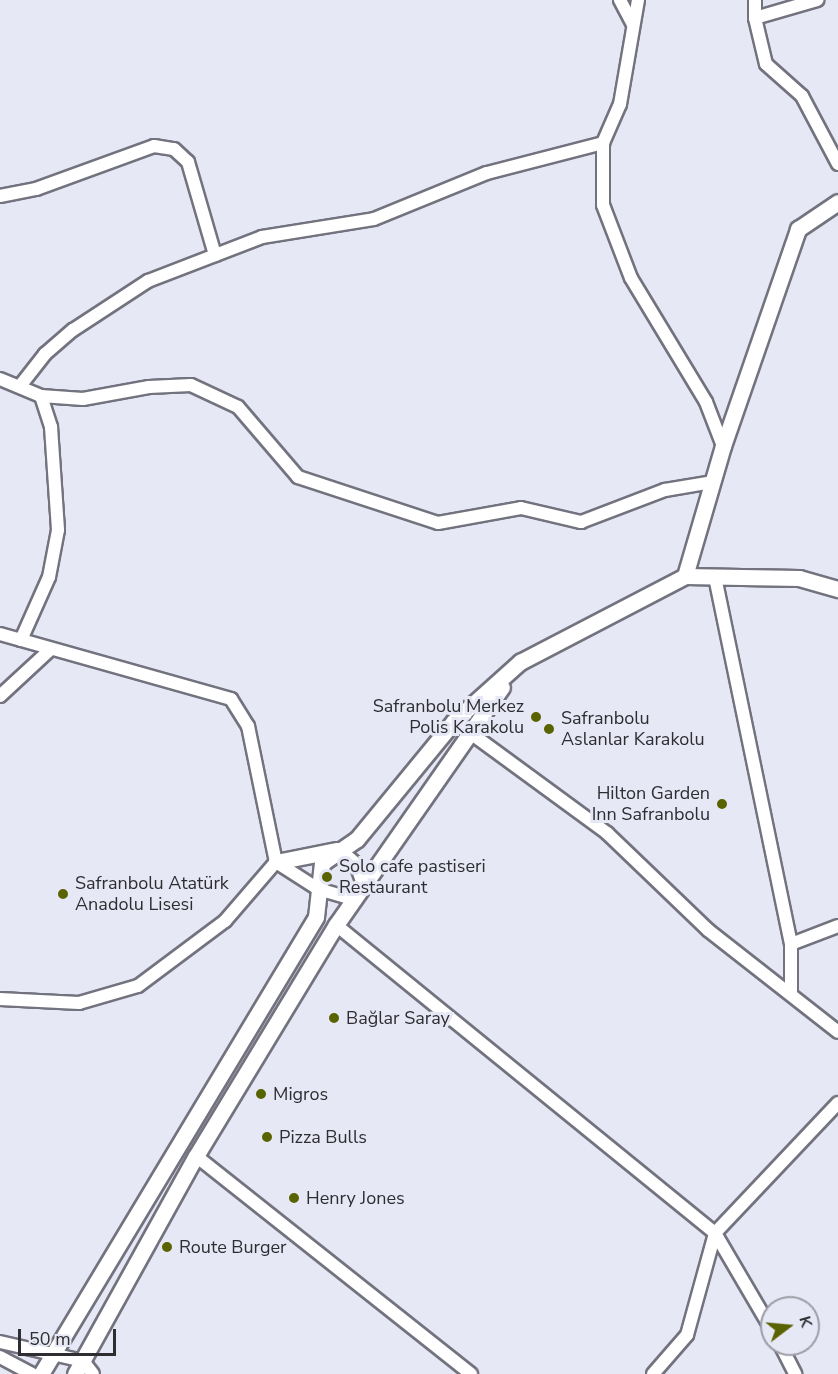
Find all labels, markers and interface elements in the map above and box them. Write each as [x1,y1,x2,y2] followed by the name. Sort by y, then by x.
[373,696,524,738] place label: Safranbolu Merkez Polis Karakolu
[561,708,705,750] place label: Safranbolu Aslanlar Karakolu
[529,710,543,724] marker: Safranbolu Merkez Polis Karakolu
[542,722,556,736] marker: Safranbolu Aslanlar Karakolu
[592,783,710,826] place label: Hilton Garden Inn Safranbolu
[715,797,729,811] marker: Hilton Garden Inn Safranbolu
[339,856,486,898] place label: Solo cafe pastiseri Restaurant
[320,870,334,884] marker: Solo cafe pastiseri Restaurant
[75,873,229,916] place label: Safranbolu Atatürk Anadolu Lisesi
[56,887,70,901] marker: Safranbolu Atatürk Anadolu Lisesi
[346,1007,450,1029] place label: Bağlar Saray
[327,1011,341,1025] marker: Bağlar Saray
[273,1083,328,1105] place label: Migros
[254,1087,268,1101] marker: Migros
[279,1126,367,1148] place label: Pizza Bulls
[260,1130,274,1144] marker: Pizza Bulls
[306,1187,405,1209] place label: Henry Jones
[287,1191,301,1205] marker: Henry Jones
[179,1236,287,1258] place label: Route Burger
[160,1240,174,1254] marker: Route Burger
[760,1296,820,1356] north arrow
[793,1313,817,1330] text: K
[21,1317,118,1355] scale bar
[29,1327,71,1351] text: 50 m

